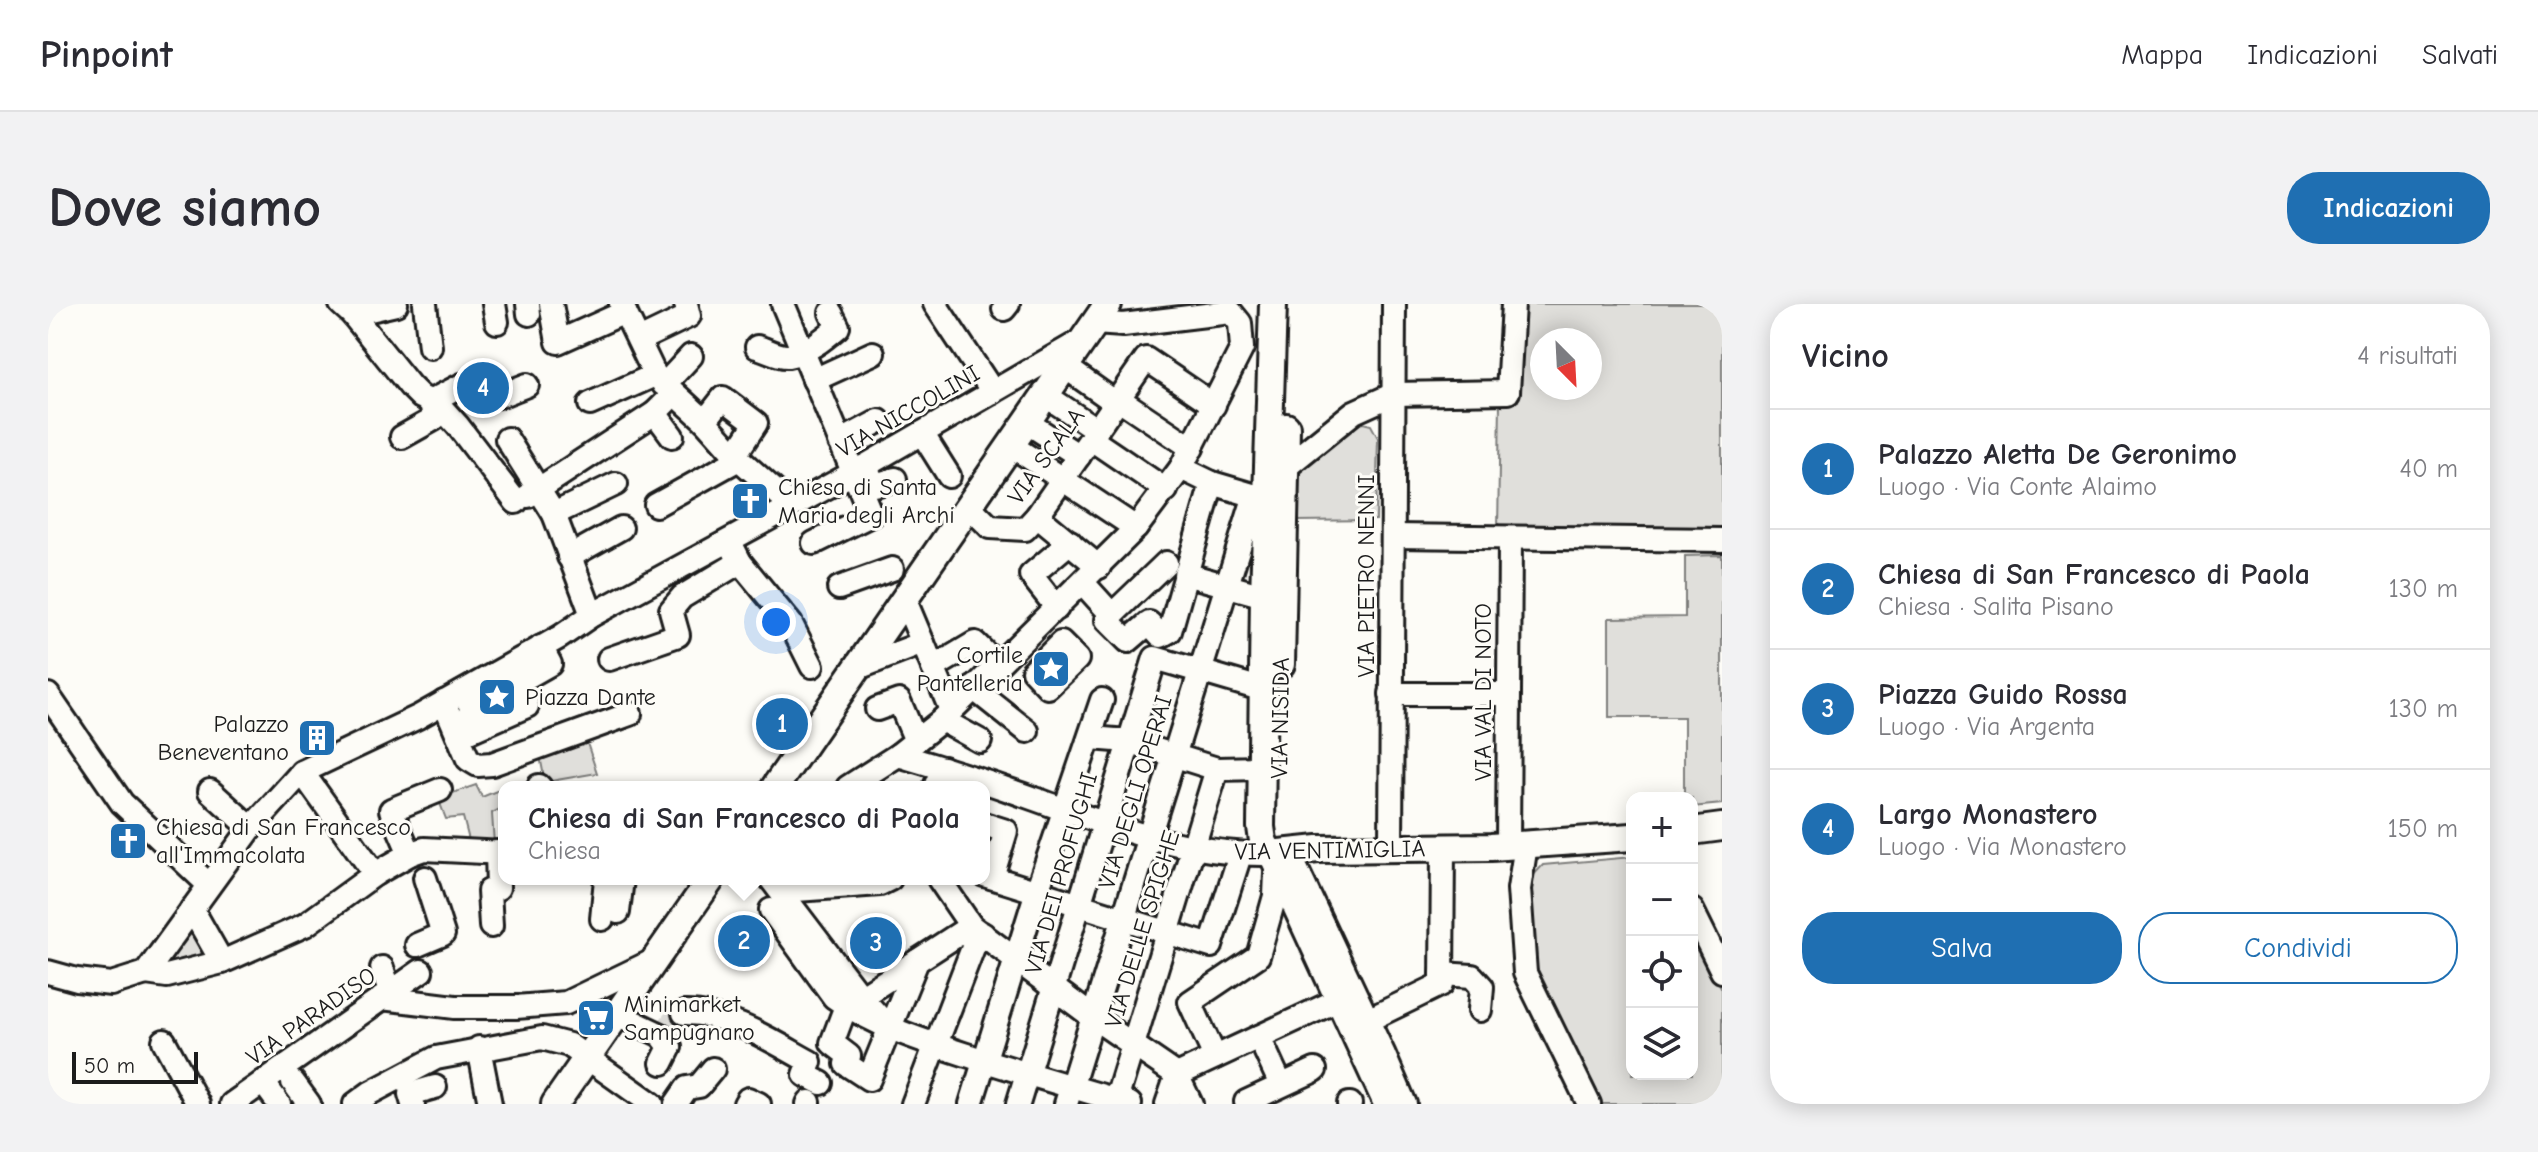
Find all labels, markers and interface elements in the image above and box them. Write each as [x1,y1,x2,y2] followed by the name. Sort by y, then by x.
[40,33,173,77] text: Pinpoint
[2121,39,2203,71] text: Mappa
[2247,39,2378,71] text: Indicazioni
[2422,39,2498,71] text: Salvati
[2287,172,2490,244] button: Indicazioni
[48,176,321,240] text: Dove siamo
[1530,328,1602,400] north arrow
[1802,336,1889,376] text: Vicino
[2357,341,2458,371] text: 4 risultati
[457,358,509,418] pin: 4
[832,359,984,463] street label: VIA NICCOLINI
[1002,402,1090,510] street label: VIA SCALA
[1878,437,2237,472] text: Palazzo Aletta De Geronimo
[1823,454,1833,484] text: 1
[2399,454,2458,484] text: 40 m
[1878,472,2157,502] text: Luogo · Via Conte Alaimo
[778,473,955,529] place label: Chiesa di Santa Maria degli Archi
[1352,474,1380,678] street label: VIA PIETRO NENNI
[729,480,771,522] church icon: Chiesa di Santa Maria degli Archi
[1878,557,2310,592] text: Chiesa di San Francesco di Paola
[1822,574,1834,604] text: 2
[2389,574,2458,604] text: 130 m
[1878,592,2114,622] text: Chiesa · Salita Pisano
[756,602,796,642] your location
[1469,603,1497,781] street label: VIA VAL DI NOTO
[917,641,1023,697] place label: Cortile Pantelleria
[1030,648,1072,690] place icon: Cortile Pantelleria
[1265,657,1295,779] street label: VIA NISIDA
[476,676,518,718] place icon: Piazza Dante
[1878,677,2128,712] text: Piazza Guido Rossa
[525,683,656,711] place label: Piazza Dante
[1092,692,1178,892] street label: VIA DEGLI OPERAI
[756,694,808,754] pin: 1
[1822,694,1834,724] text: 3
[2389,694,2458,724] text: 130 m
[157,710,289,766] place label: Palazzo Beneventano
[1878,712,2095,742] text: Luogo · Via Argenta
[296,717,338,759] building icon: Palazzo Beneventano
[1019,769,1103,977] street label: VIA DEI PROFUGHI
[498,781,990,885] popup
[1626,792,1698,1080] map controls
[1626,792,1698,864] button: +
[1878,797,2097,832] text: Largo Monastero
[528,801,960,836] text: Chiesa di San Francesco di Paola
[156,813,411,869] place label: Chiesa di San Francesco all'Immacolata
[1822,814,1834,844] text: 4
[2388,814,2458,844] text: 150 m
[107,820,149,862] church icon: Chiesa di San Francesco all'Immacolata
[1099,827,1185,1031] street label: VIA DELLE SPIGHE
[1878,832,2127,862] text: Luogo · Via Monastero
[1234,834,1426,866] street label: VIA VENTIMIGLIA
[528,836,601,866] text: Chiesa
[1626,864,1698,936] button: −
[718,911,770,971] pin: 2
[1802,912,2122,984] button: Salva
[2138,912,2458,984] button: Condividi
[850,913,902,973] pin: 3
[1626,936,1698,1008] button: locate
[241,961,381,1071] street label: VIA PARADISO
[624,990,755,1046] place label: Minimarket Sampugnaro
[575,997,617,1039] supermarket icon: Minimarket Sampugnaro
[1626,1008,1698,1080] button: layers
[72,1048,198,1084] scale bar
[84,1053,135,1079] text: 50 m

